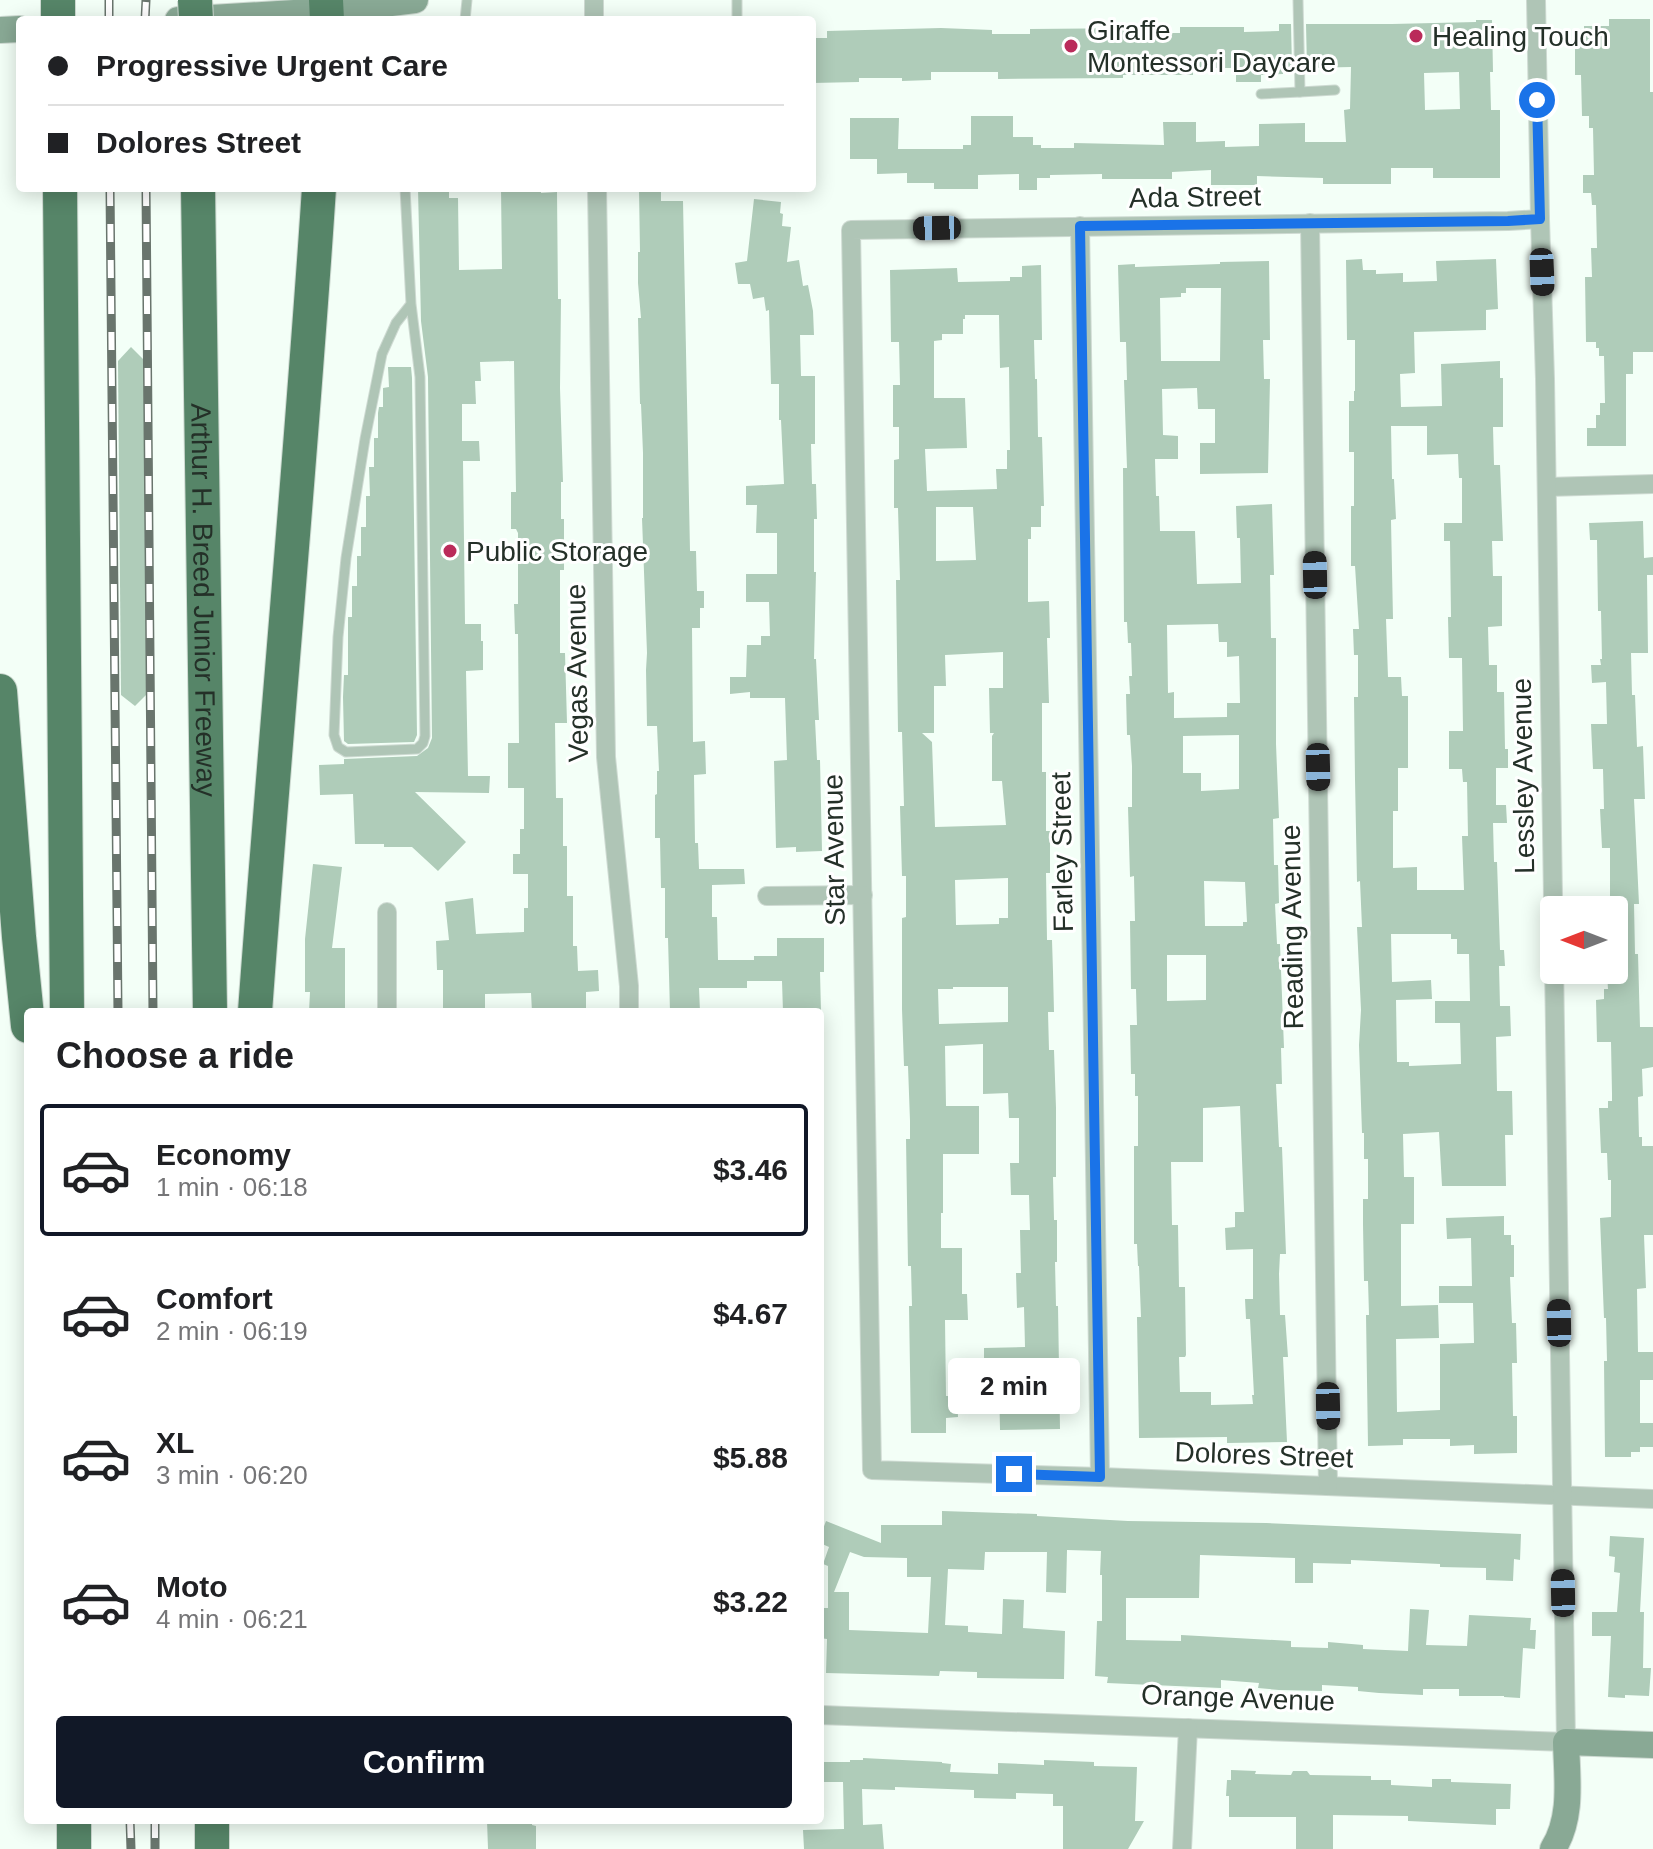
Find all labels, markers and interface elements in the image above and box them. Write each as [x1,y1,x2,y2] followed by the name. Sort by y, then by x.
[1087,15,1336,78] place label: Giraffe Montessori Daycare
[1432,21,1609,52] place label: Healing Touch
[1407,27,1425,45] marker: Healing Touch
[1062,37,1080,55] marker: Giraffe Montessori Daycare
[96,49,448,82] text: Progressive Urgent Care
[1519,82,1555,118] route start
[96,126,301,159] text: Dolores Street
[1129,180,1262,214] street label: Ada Street
[913,216,961,240] car
[1529,248,1555,296] car
[186,403,222,797] street label: Arthur H. Breed Junior Freeway
[466,536,648,567] place label: Public Storage
[441,542,459,560] marker: Public Storage
[1303,551,1327,599] car
[560,583,594,763] street label: Vegas Avenue
[1506,678,1540,874] street label: Lessley Avenue
[1306,743,1330,791] car
[1045,771,1079,932] street label: Farley Street
[817,774,851,926] street label: Star Avenue
[1275,824,1309,1030] street label: Reading Avenue
[1540,896,1628,984] north arrow
[1540,896,1628,984] map controls
[56,1035,294,1076] text: Choose a ride
[60,1134,132,1206] icon: car
[156,1138,291,1171] text: Economy
[713,1153,788,1186] text: $3.46
[156,1172,308,1202] text: 1 min · 06:18
[60,1278,132,1350] icon: car
[156,1282,273,1315] text: Comfort
[713,1297,788,1330] text: $4.67
[1547,1299,1571,1347] car
[156,1316,308,1346] text: 2 min · 06:19
[948,1358,1080,1414] callout: 2 min
[980,1371,1048,1401] text: 2 min
[1316,1382,1340,1430] car
[60,1422,132,1494] icon: car
[156,1426,194,1459] text: XL
[1174,1436,1354,1474] street label: Dolores Street
[713,1441,788,1474] text: $5.88
[996,1456,1032,1492] route end
[156,1460,308,1490] text: 3 min · 06:20
[60,1566,132,1638] icon: car
[1551,1569,1575,1617] car
[156,1570,228,1603] text: Moto
[713,1585,788,1618] text: $3.22
[156,1604,308,1634] text: 4 min · 06:21
[1140,1679,1336,1717] street label: Orange Avenue
[56,1716,792,1808] button: Confirm

